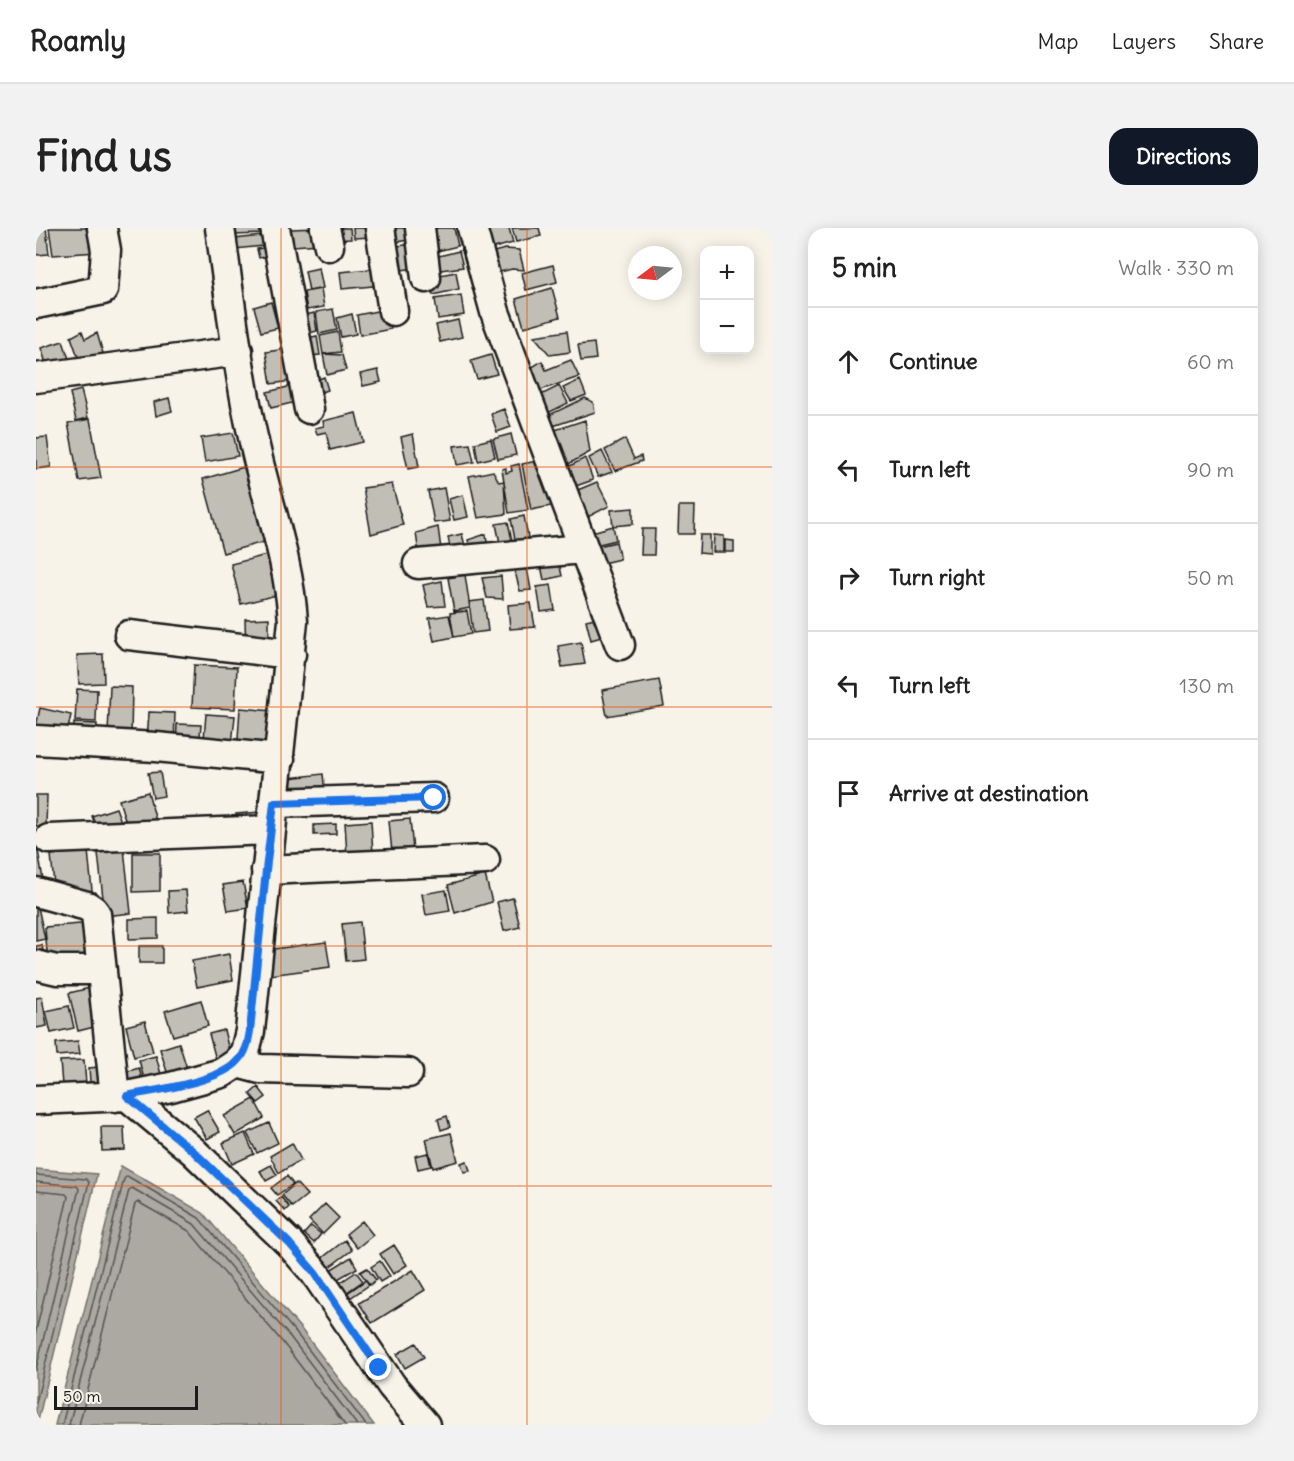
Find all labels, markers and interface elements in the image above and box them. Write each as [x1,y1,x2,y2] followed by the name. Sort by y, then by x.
[30,23,126,59] text: Roamly
[1038,28,1078,55] text: Map
[1111,28,1176,55] text: Layers
[1209,28,1264,55] text: Share
[1109,128,1258,185] button: Directions
[36,130,172,182] text: Find us
[628,246,682,300] north arrow
[700,246,754,354] map controls
[700,246,754,300] button: +
[832,251,897,284] text: 5 min
[1118,255,1234,280] text: Walk · 330 m
[700,300,754,354] button: −
[832,345,865,378] icon: ahead
[889,347,978,375] text: Continue
[1187,349,1234,374] text: 60 m
[832,453,865,486] icon: left
[889,455,970,483] text: Turn left
[1187,457,1234,482] text: 90 m
[832,561,865,594] icon: right
[889,563,985,591] text: Turn right
[1187,565,1234,590] text: 50 m
[832,669,865,702] icon: left
[889,671,970,699] text: Turn left
[1179,673,1234,698] text: 130 m
[832,777,865,810] icon: arrive
[889,779,1089,807] text: Arrive at destination
[420,784,446,810] route start
[365,1354,391,1380] route end
[54,1383,198,1410] scale bar
[63,1386,101,1406] text: 50 m

